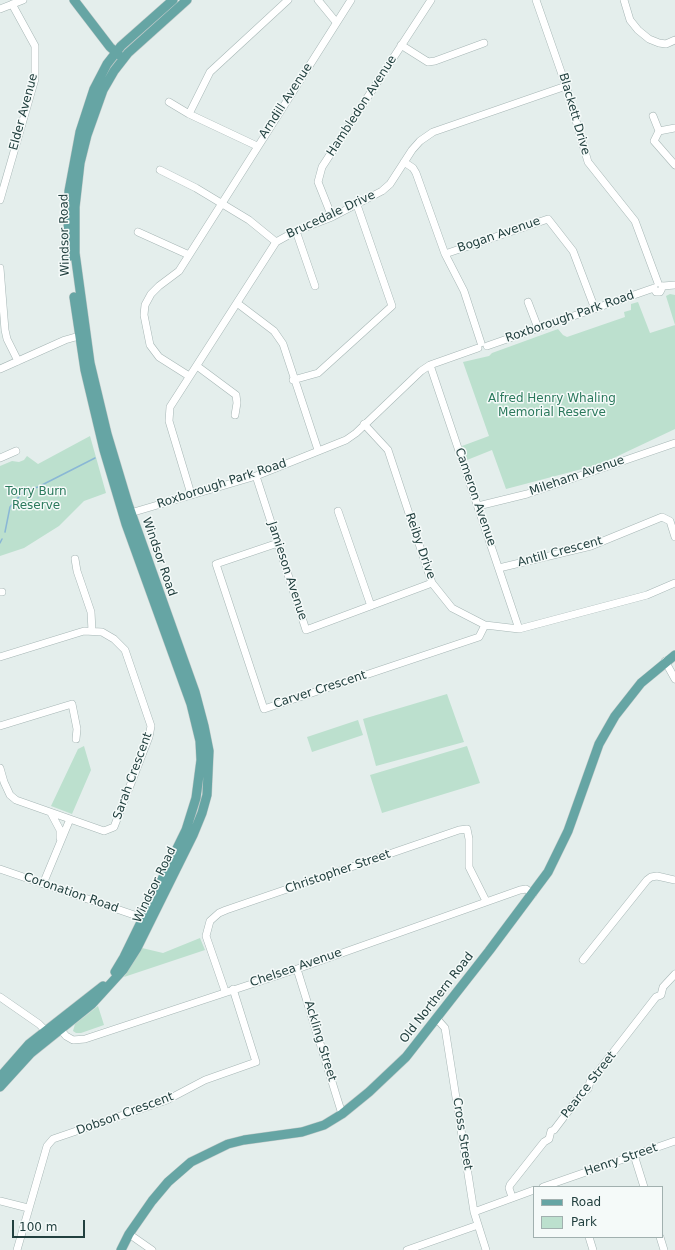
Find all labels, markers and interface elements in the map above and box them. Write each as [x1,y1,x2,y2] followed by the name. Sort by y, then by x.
[324,53,400,159] street label: Hambledon Avenue
[256,61,316,141] street label: Arndill Avenue
[555,71,593,157] street label: Blackett Drive
[7,72,41,152] street label: Elder Avenue
[284,188,378,242] street label: Brucedale Drive
[57,194,73,276] street label: Windsor Road
[456,214,542,256] street label: Bogan Avenue
[504,288,636,346] street label: Roxborough Park Road
[488,392,616,420] park label: Alfred Henry Whaling Memorial Reserve
[451,446,499,548] street label: Cameron Avenue
[528,453,626,499] street label: Mileham Avenue
[155,456,289,512] street label: Roxborough Park Road
[5,485,67,513] park label: Torry Burn Reserve
[402,511,438,581] street label: Reiby Drive
[139,516,179,598] street label: Windsor Road
[264,520,310,622] street label: Jamieson Avenue
[516,534,604,570] street label: Antill Crescent
[272,668,368,712] street label: Carver Crescent
[111,730,155,822] street label: Sarah Crescent
[130,845,180,925] street label: Windsor Road
[283,847,393,897] street label: Christopher Street
[22,870,120,916] street label: Coronation Road
[248,946,344,990] street label: Chelsea Avenue
[397,950,477,1046] street label: Old Northern Road
[301,999,339,1083] street label: Ackling Street
[559,1049,619,1121] street label: Pearce Street
[75,1090,175,1138] street label: Dobson Crescent
[449,1097,475,1171] street label: Cross Street
[583,1141,659,1179] street label: Henry Street
[533,1186,663,1238] legend
[571,1195,601,1209] text: Road
[14,1212,87,1238] scale bar
[571,1215,597,1229] text: Park
[19,1220,57,1234] text: 100 m

